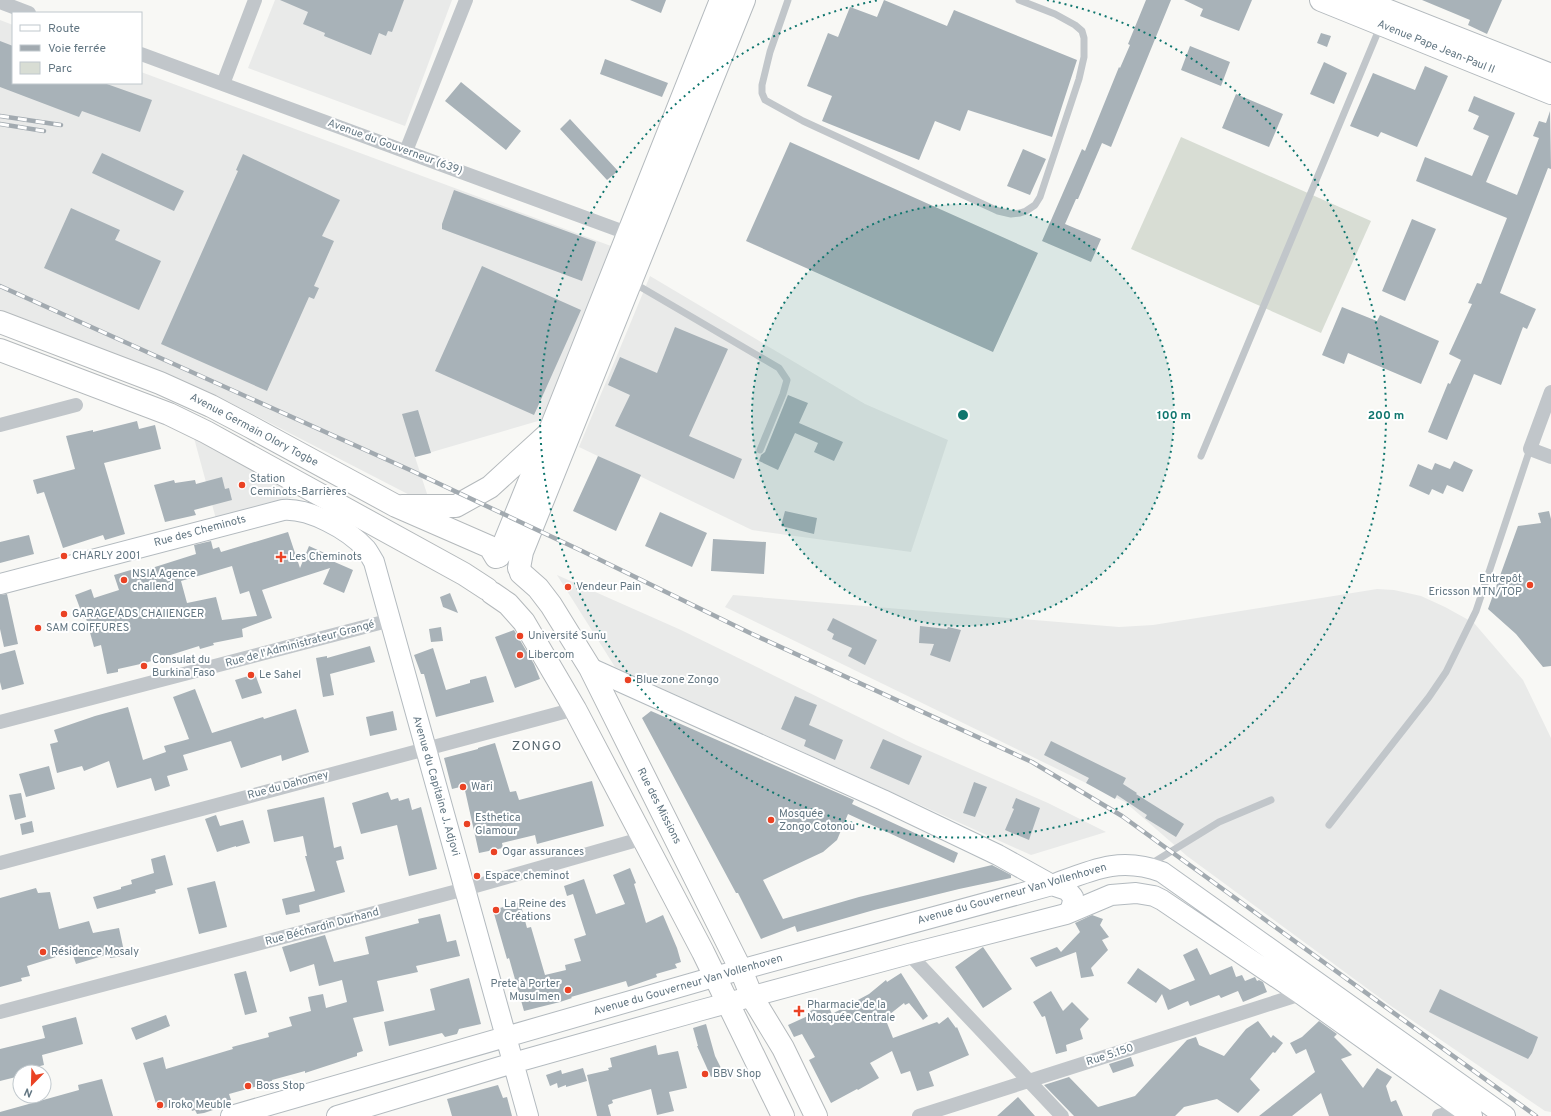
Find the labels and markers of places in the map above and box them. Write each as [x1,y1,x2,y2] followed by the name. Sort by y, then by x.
[956,408,970,422] centre of rings
[250,472,347,499] place label: Station Ceminots-Barrières
[237,480,247,490] marker: Station Ceminots-Barrières
[72,549,140,563] place label: CHARLY 2001
[289,550,362,564] place label: Les Cheminots
[59,551,69,561] marker: CHARLY 2001
[276,552,286,562] marker: Les Cheminots
[132,567,196,594] place label: NSIA Agence challend
[1429,572,1522,599] place label: Entrepôt Ericsson MTN/TOP
[119,575,129,585] marker: NSIA Agence challend
[576,580,641,594] place label: Vendeur Pain
[1525,580,1535,590] marker: Entrepôt Ericsson MTN/TOP
[563,582,573,592] marker: Vendeur Pain
[72,607,204,621] place label: GARAGE ADS CHAIIENGER
[59,609,69,619] marker: GARAGE ADS CHAIIENGER
[46,621,129,635] place label: SAM COIFFURES
[33,623,43,633] marker: SAM COIFFURES
[528,629,606,643] place label: Université Sunu
[515,631,525,641] marker: Université Sunu
[528,648,574,662] place label: Libercom
[515,650,525,660] marker: Libercom
[152,653,215,680] place label: Consulat du Burkina Faso
[139,661,149,671] marker: Consulat du Burkina Faso
[259,668,301,682] place label: Le Sahel
[246,670,256,680] marker: Le Sahel
[636,673,719,687] place label: Blue zone Zongo
[623,675,633,685] marker: Blue zone Zongo
[471,780,493,794] place label: Wari
[458,782,468,792] marker: Wari
[779,807,855,834] place label: Mosquée Zongo Cotonou
[475,811,521,838] place label: Esthetica Glamour
[766,815,776,825] marker: Mosquée Zongo Cotonou
[462,819,472,829] marker: Esthetica Glamour
[502,845,584,859] place label: Ogar assurances
[489,847,499,857] marker: Ogar assurances
[485,869,570,883] place label: Espace cheminot
[472,871,482,881] marker: Espace cheminot
[504,897,566,924] place label: La Reine des Créations
[491,905,501,915] marker: La Reine des Créations
[51,945,139,959] place label: Résidence Mosaly
[38,947,48,957] marker: Résidence Mosaly
[490,977,561,1004] place label: Prete à Porter Musulmen
[563,985,573,995] marker: Prete à Porter Musulmen
[807,998,895,1025] place label: Pharmacie de la Mosquée Centrale
[794,1006,804,1016] marker: Pharmacie de la Mosquée Centrale
[713,1067,761,1081] place label: BBV Shop
[700,1069,710,1079] marker: BBV Shop
[256,1079,305,1093] place label: Boss Stop
[243,1081,253,1091] marker: Boss Stop
[168,1098,232,1112] place label: Iroko Meuble
[155,1100,165,1110] marker: Iroko Meuble

